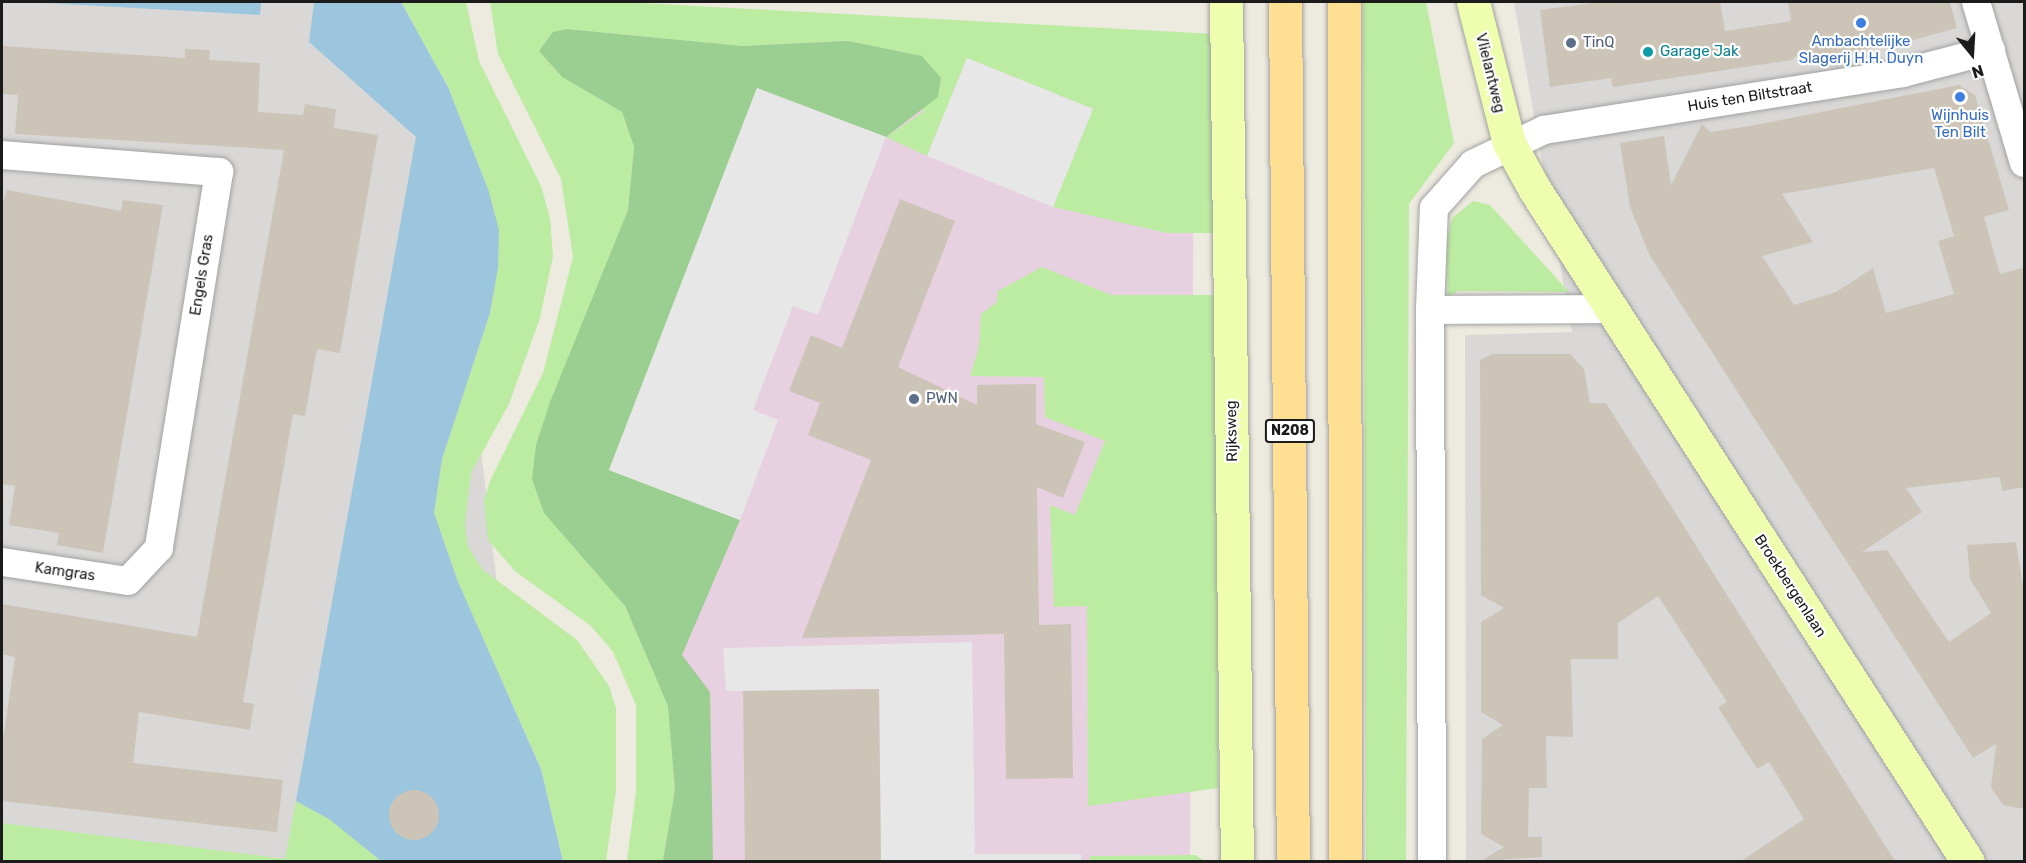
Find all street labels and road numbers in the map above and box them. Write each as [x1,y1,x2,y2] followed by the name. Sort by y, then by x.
[1471,31,1509,115] street label: Vlielantweg
[1686,78,1814,116] street label: Huis ten Biltstraat
[187,233,217,317] street label: Engels Gras
[1222,400,1242,462] street label: Rijksweg
[1264,420,1316,442] road number: N208
[1750,531,1830,641] street label: Broekbergenlaan
[34,559,96,585] street label: Kamgras

